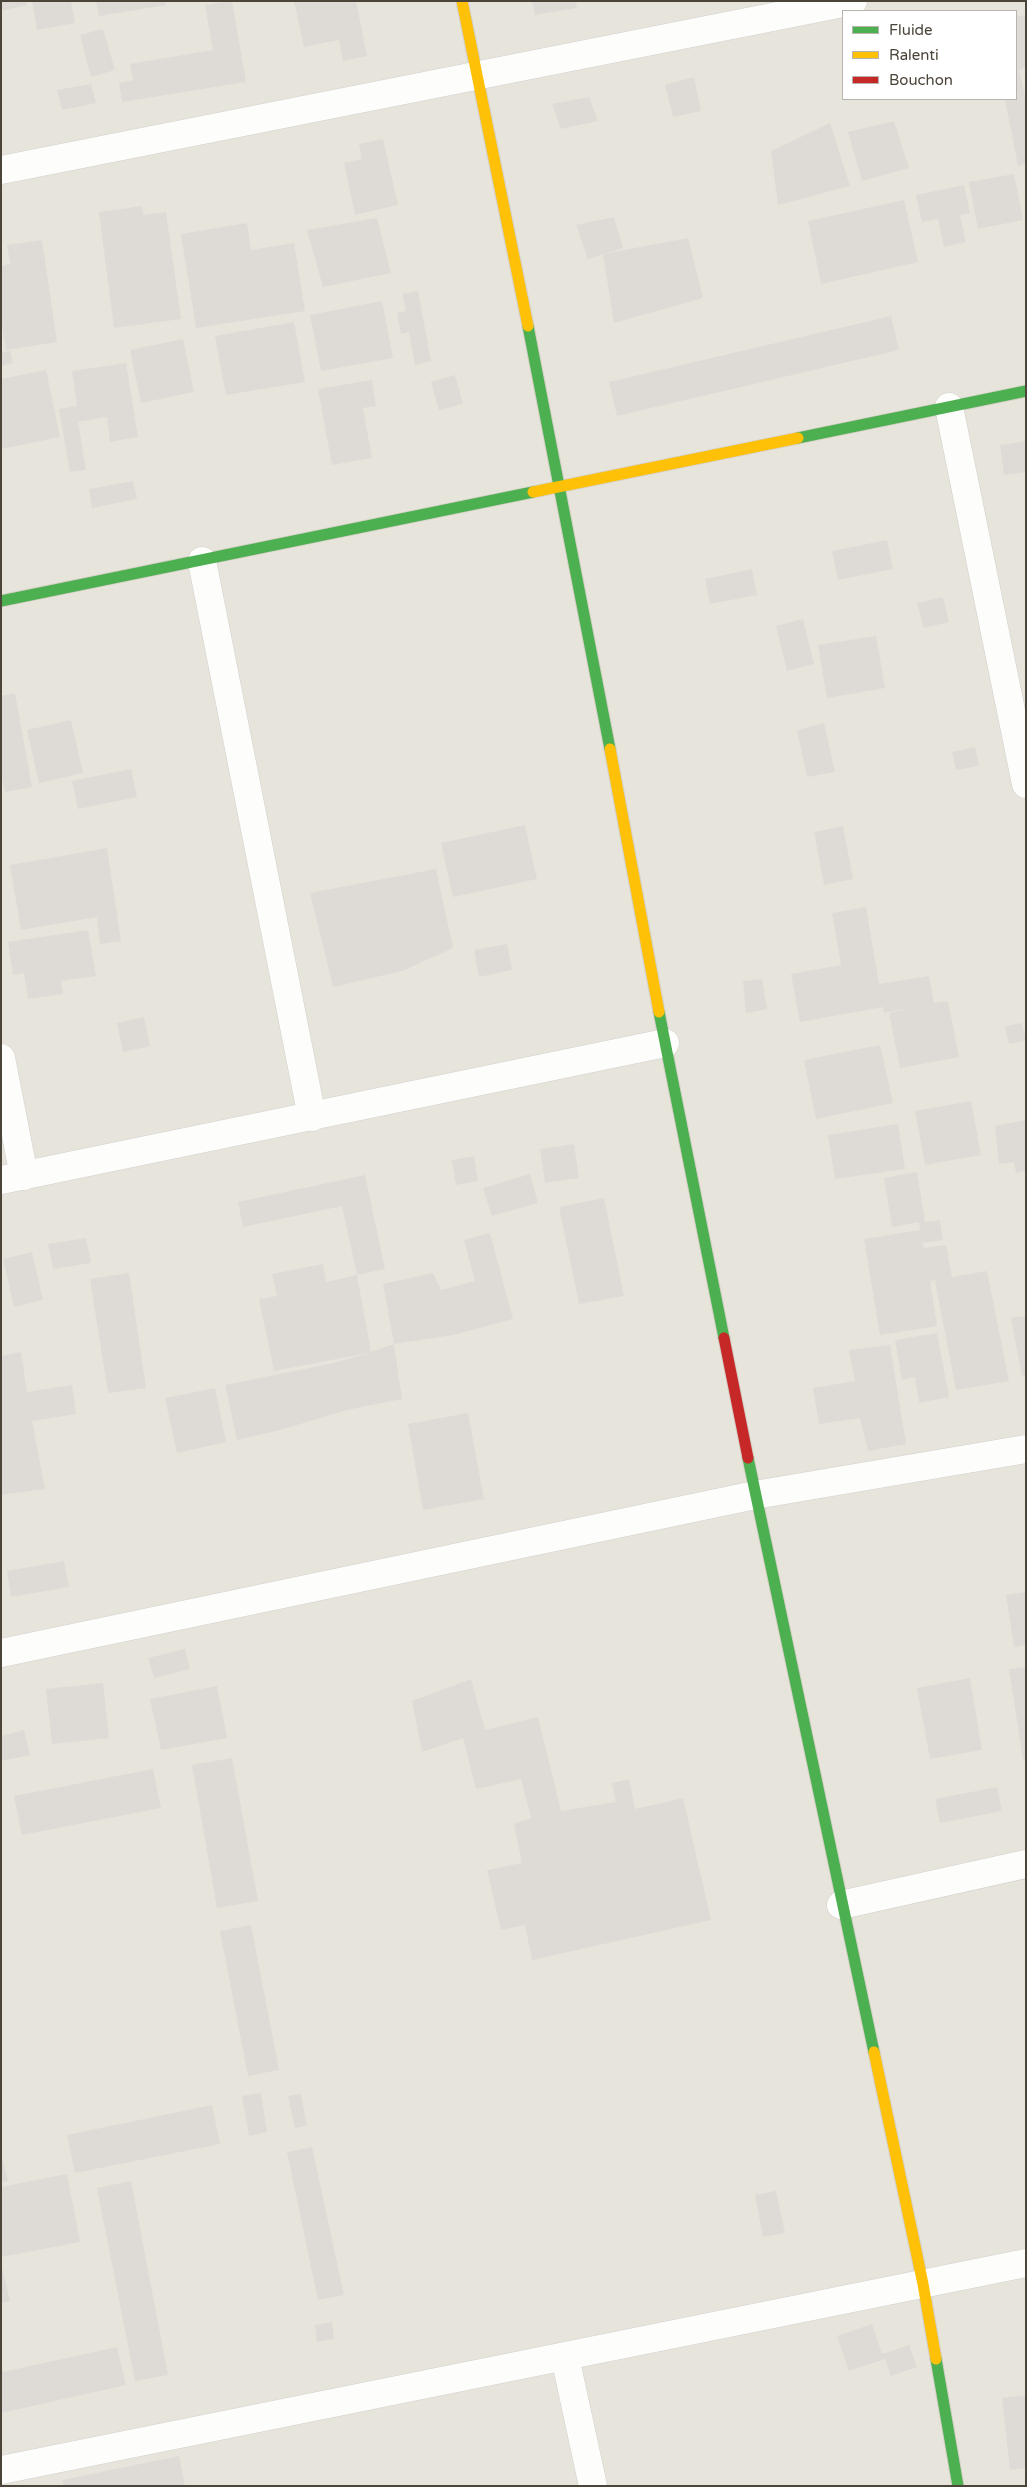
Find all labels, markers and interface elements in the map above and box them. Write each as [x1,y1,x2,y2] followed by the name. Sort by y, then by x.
[842,10,1017,100] legend
[889,21,933,39] text: Fluide
[889,46,939,64] text: Ralenti
[889,71,953,89] text: Bouchon

